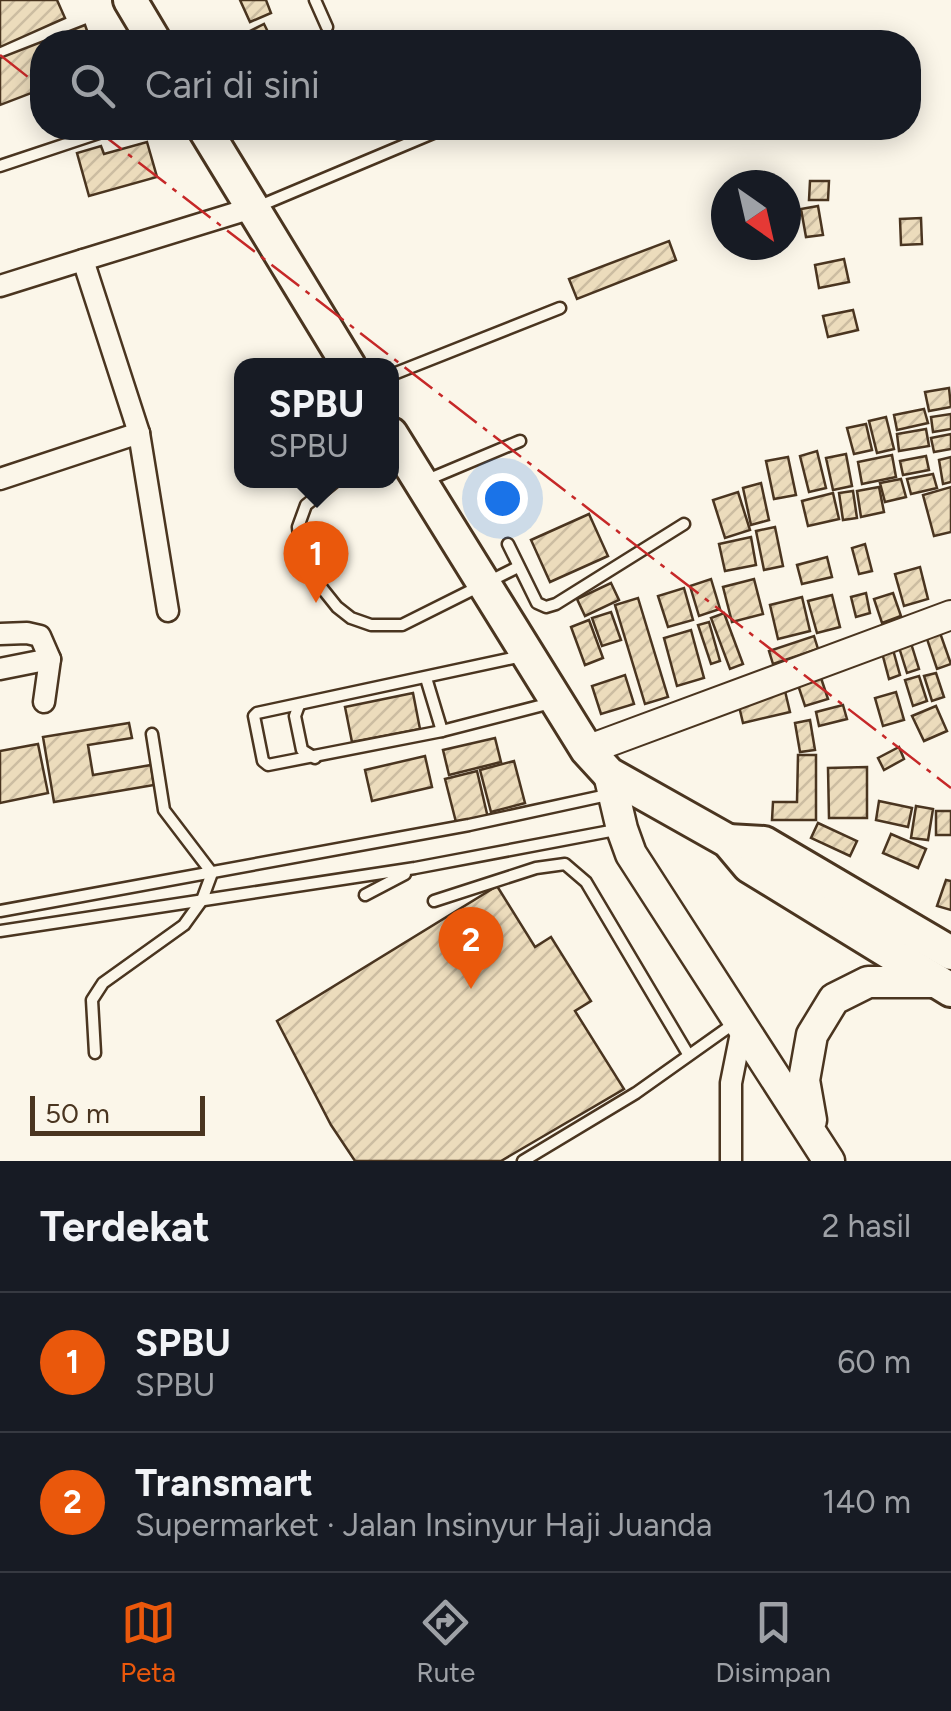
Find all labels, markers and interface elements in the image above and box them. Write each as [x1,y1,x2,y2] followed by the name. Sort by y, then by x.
[30,30,921,140] search box
[65,58,120,113] icon: search
[145,62,320,108] text: Cari di sini
[711,170,801,260] north arrow
[234,358,399,488] popup
[269,381,365,427] text: SPBU
[269,427,349,465] text: SPBU
[477,473,528,524] your location
[284,520,348,603] pin: 1
[438,906,504,989] pin: 2
[30,1091,205,1136] scale bar
[45,1096,110,1130] text: 50 m
[40,1201,210,1252] text: Terdekat
[822,1207,911,1245] text: 2 hasil
[135,1320,231,1366] text: SPBU
[66,1343,79,1381] text: 1
[837,1343,911,1381] text: 60 m
[135,1366,215,1404] text: SPBU
[135,1460,313,1506] text: Transmart
[63,1483,82,1521] text: 2
[822,1483,911,1521] text: 140 m
[135,1506,712,1544] text: Supermarket · Jalan Insinyur Haji Juanda
[120,1595,176,1689] tab: Peta
[416,1595,475,1689] tab: Rute
[715,1595,831,1689] tab: Disimpan

